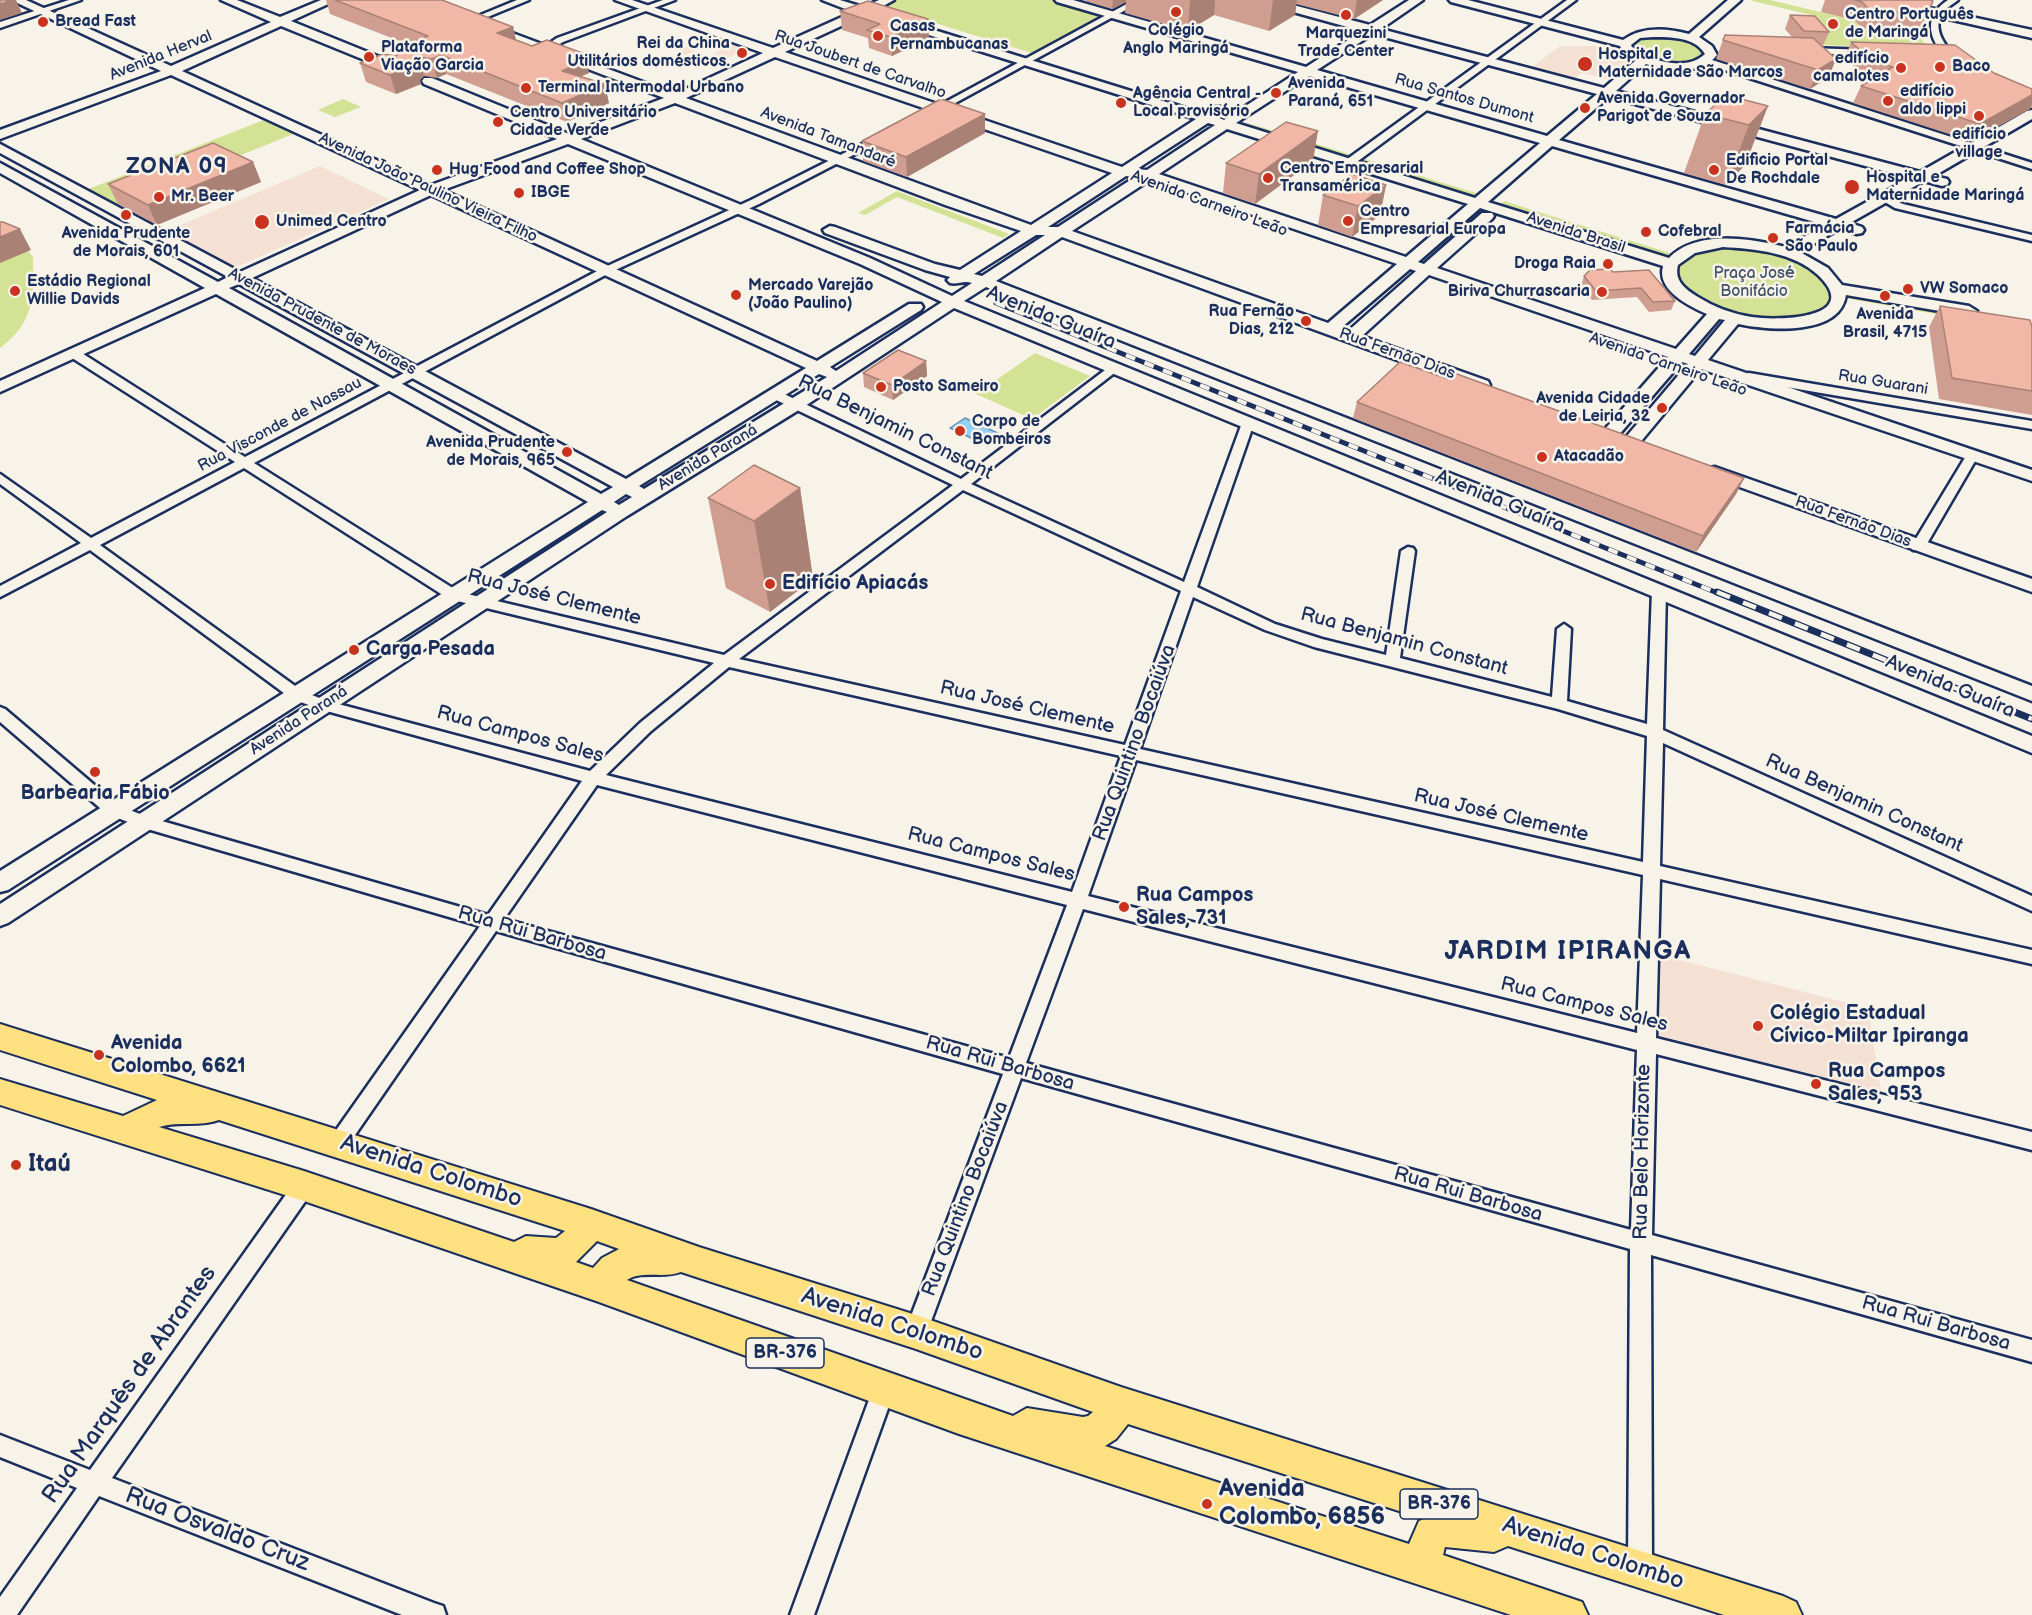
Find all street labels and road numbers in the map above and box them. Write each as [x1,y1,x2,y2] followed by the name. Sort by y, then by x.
[107,27,215,85] street label: Avenida Herval
[772,27,948,103] street label: Rua Joubert de Carvalho
[1392,70,1536,128] street label: Rua Santos Dumont
[758,103,898,173] street label: Avenida Tamandaré
[316,129,540,247] street label: Avenida João Paulino Vieira Filho
[1128,167,1290,241] street label: Avenida Carneiro Leão
[1524,208,1628,258] street label: Avenida Brasil
[225,264,419,380] street label: Avenida Prudente de Moraes
[983,281,1119,355] street label: Avenida Guaíra
[1336,324,1458,384] street label: Rua Fernão Dias
[1587,329,1749,401] street label: Avenida Carneiro Leão
[1837,366,1929,400] street label: Rua Guarani
[794,370,996,486] street label: Rua Benjamin Constant
[195,374,365,476] street label: Rua Visconde de Nassau
[655,421,761,495] street label: Avenida Paraná
[1432,465,1568,539] street label: Avenida Guaíra
[1792,492,1914,552] street label: Rua Fernão Dias
[465,565,643,631] street label: Rua José Clemente
[1298,603,1510,681] street label: Rua Benjamin Constant
[1088,642,1182,844] street label: Rua Quintino Bocaiúva
[1882,650,2018,724] street label: Avenida Guaíra
[937,676,1117,740] street label: Rua José Clemente
[246,682,352,760] street label: Avenida Paraná
[434,701,606,769] street label: Rua Campos Sales
[1761,750,1967,858] street label: Rua Benjamin Constant
[1411,784,1591,848] street label: Rua José Clemente
[905,823,1077,887] street label: Rua Campos Sales
[455,901,609,967] street label: Rua Rui Barbosa
[1498,973,1670,1037] street label: Rua Campos Sales
[923,1031,1077,1097] street label: Rua Rui Barbosa
[1629,1064,1657,1240] street label: Rua Belo Horizonte
[918,1098,1014,1300] street label: Rua Quintino Bocaiúva
[337,1129,525,1215] street label: Avenida Colombo
[1391,1162,1545,1228] street label: Rua Rui Barbosa
[37,1260,223,1510] street label: Rua Marquês de Abrantes
[798,1282,986,1368] street label: Avenida Colombo
[1859,1291,2013,1357] street label: Rua Rui Barbosa
[746,1338,824,1368] road number: BR-376
[121,1482,313,1578] street label: Rua Osvaldo Cruz
[1400,1489,1478,1519] road number: BR-376
[1499,1511,1687,1597] street label: Avenida Colombo

